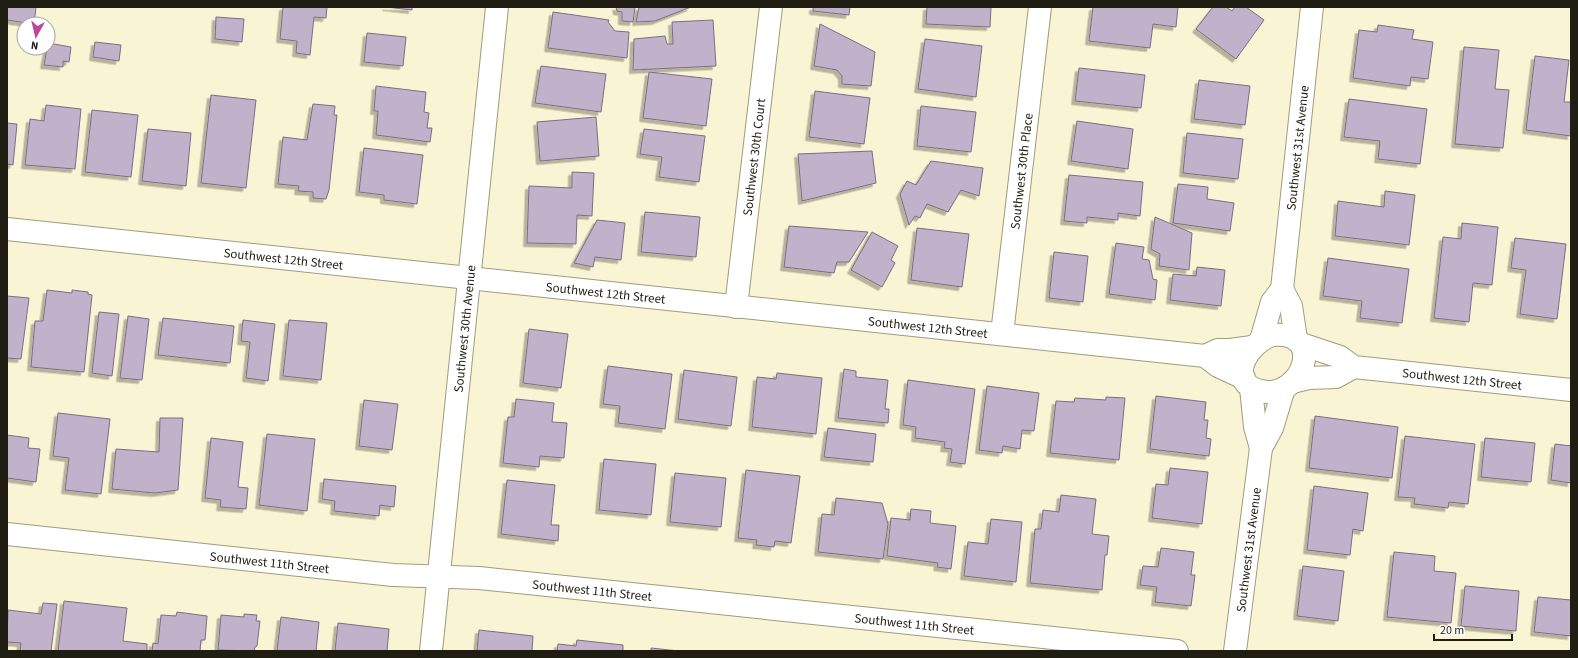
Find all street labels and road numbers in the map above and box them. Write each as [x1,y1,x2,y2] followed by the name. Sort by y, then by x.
[1282,84,1314,211] street label: Southwest 31st Avenue
[739,97,770,217] street label: Southwest 30th Court
[1006,112,1038,230] street label: Southwest 30th Place
[223,244,345,275] street label: Southwest 12th Street
[450,264,480,393] street label: Southwest 30th Avenue
[545,278,667,309] street label: Southwest 12th Street
[867,312,989,343] street label: Southwest 12th Street
[1401,364,1523,395] street label: Southwest 12th Street
[1232,486,1266,613] street label: Southwest 31st Avenue
[209,548,331,578] street label: Southwest 11th Street
[531,576,653,606] street label: Southwest 11th Street
[854,609,976,640] street label: Southwest 11th Street

